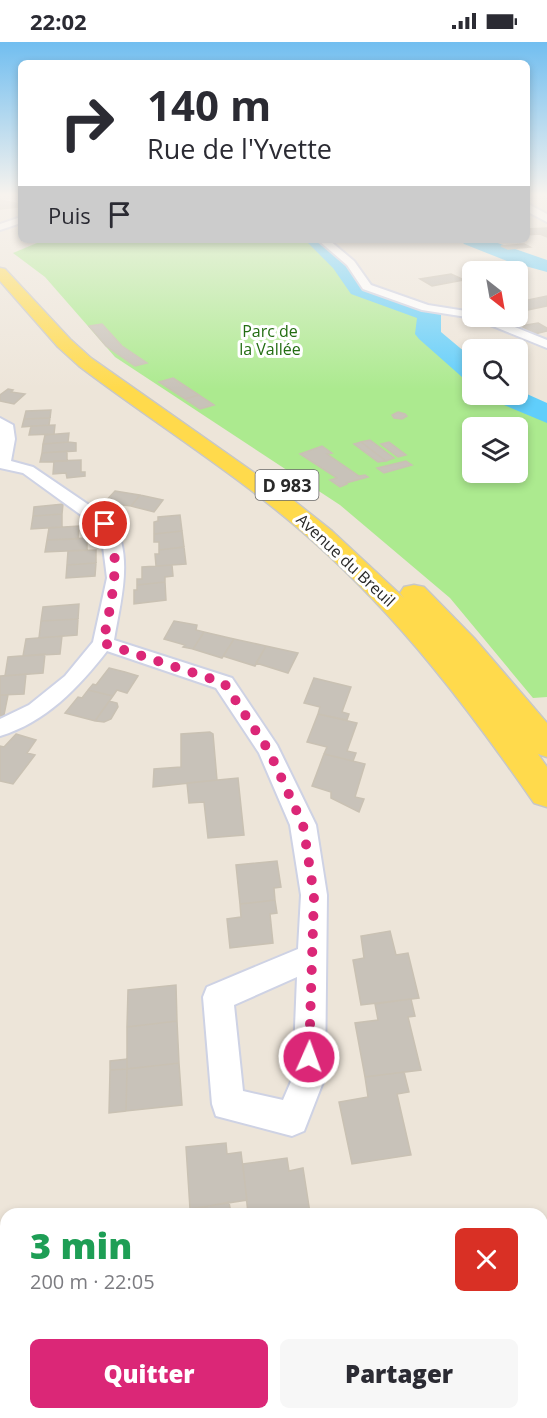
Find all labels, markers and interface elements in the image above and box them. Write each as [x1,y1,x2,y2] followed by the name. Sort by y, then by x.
[30,6,87,36] text: 22:02
[147,76,271,133] text: 140 m
[48,84,126,162] icon: right
[147,130,332,167] text: Rue de l'Yvette
[103,198,136,231] icon: arrive
[48,200,91,230] text: Puis
[462,261,528,327] north arrow
[462,261,528,483] map controls
[239,320,301,360] park label: Parc de la Vallée
[462,339,528,405] button: search
[462,417,528,483] button: layers
[256,470,318,500] road number: D 983
[79,498,130,549] pin
[88,507,121,540] icon: arrive
[292,509,400,611] street label: Avenue du Breuil
[277,1025,341,1089] position arrow
[30,1221,132,1270] text: 3 min
[455,1228,518,1291] button: close
[30,1268,155,1295] text: 200 m · 22:05
[30,1339,268,1408] button: Quitter
[280,1339,518,1408] button: Partager

